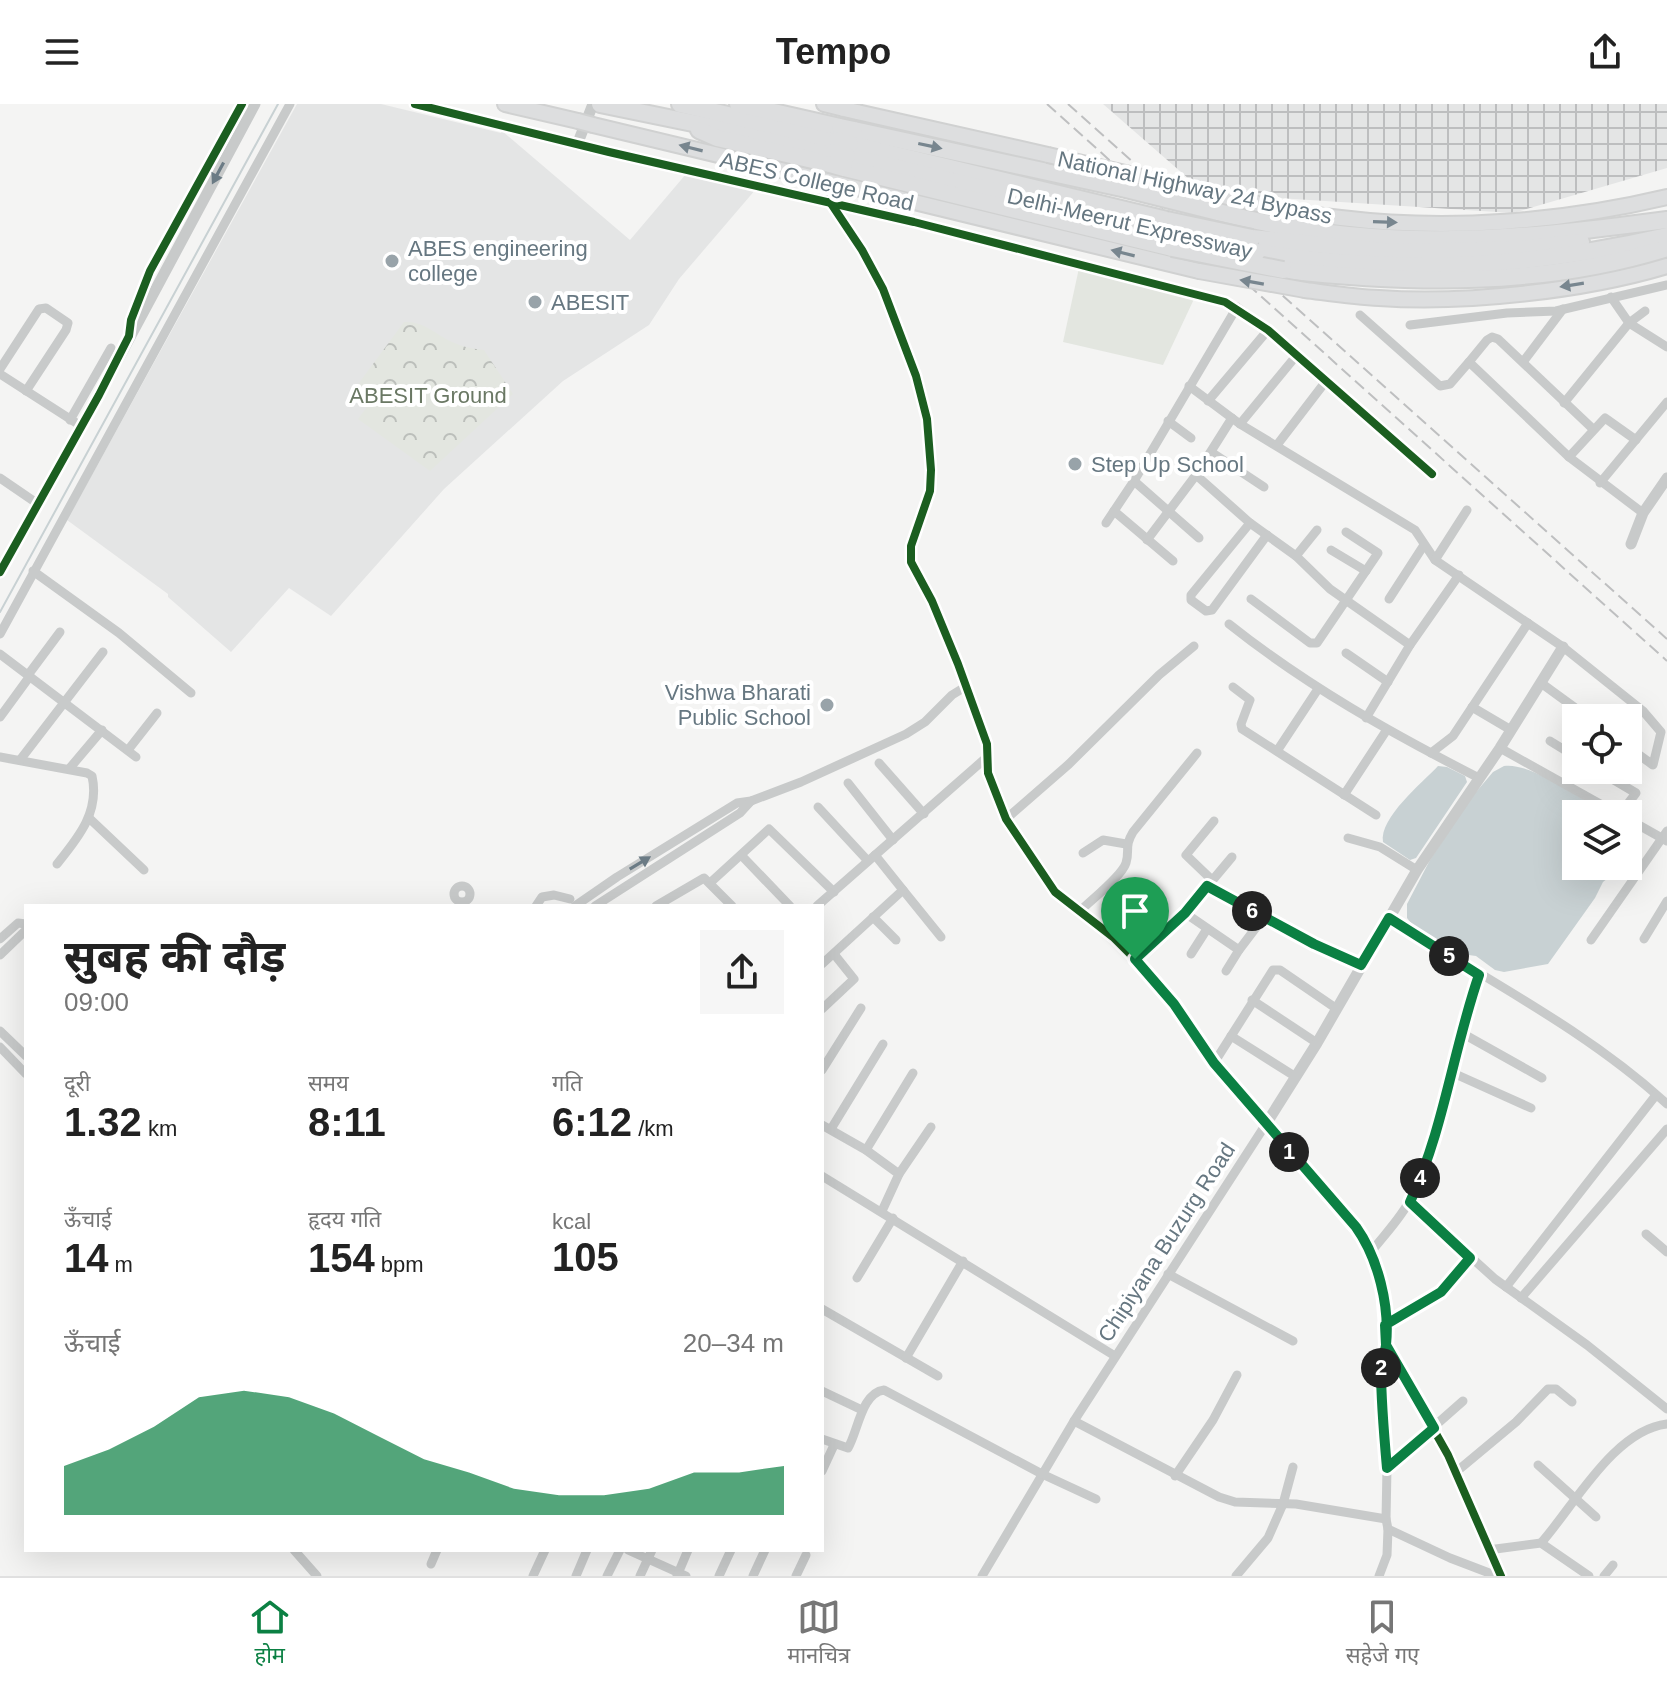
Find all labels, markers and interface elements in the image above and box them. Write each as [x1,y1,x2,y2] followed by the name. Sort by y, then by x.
[40,30,84,74] icon: menu
[1583,30,1627,74] icon: share
[776,31,891,72] text: Tempo
[679,141,704,154] one-way arrow
[918,141,943,153] one-way arrow
[1055,146,1334,229] street label: National Highway 24 Bypass
[718,147,916,216] street label: ABES College Road
[212,162,226,184] one-way arrow
[1005,183,1255,264] street label: Delhi-Meerut Expressway
[1373,215,1398,228] one-way arrow
[408,236,588,286] place label: ABES engineering college
[1110,246,1135,258] one-way arrow
[383,252,401,270] marker: ABES engineering college
[1239,275,1264,287] one-way arrow
[1559,279,1584,292] one-way arrow
[551,290,629,315] place label: ABESIT
[526,293,544,311] marker: ABESIT
[349,383,507,408] park label: ABESIT Ground
[1091,452,1244,477] place label: Step Up School
[1066,455,1084,473] marker: Step Up School
[665,680,811,730] place label: Vishwa Bharati Public School
[818,696,836,714] marker: Vishwa Bharati Public School
[1562,704,1642,880] map controls
[1562,704,1642,784] button: locate
[1562,800,1642,880] button: layers
[629,856,651,870] one-way arrow
[1101,877,1169,959] pin
[1113,889,1157,933] icon: arrive
[1232,891,1272,931] pin: 6
[1246,898,1258,923] text: 6
[700,930,784,1014] button: share
[64,932,285,981] text: सुबह की दौड़
[1429,936,1469,976] pin: 5
[1443,943,1455,968] text: 5
[64,987,129,1017] text: 09:00
[64,1071,90,1096] text: दूरी
[308,1071,349,1096] text: समय
[552,1071,583,1096] text: गति
[64,1100,142,1144] text: 1.32
[308,1100,386,1144] text: 8:11
[552,1100,632,1144] text: 6:12
[142,1116,177,1141] text: km
[632,1116,674,1141] text: /km
[1269,1132,1309,1172] pin: 1
[1093,1138,1240,1347] street label: Chipiyana Buzurg Road
[1283,1139,1295,1164] text: 1
[1400,1158,1440,1198] pin: 4
[1414,1165,1426,1190] text: 4
[64,1207,112,1232] text: ऊँचाई
[308,1207,381,1232] text: हृदय गति
[552,1209,591,1234] text: kcal
[552,1235,619,1279] text: 105
[64,1236,109,1280] text: 14
[308,1236,375,1280] text: 154
[109,1252,133,1277] text: m
[375,1252,424,1277] text: bpm
[64,1328,120,1358] text: ऊँचाई
[683,1328,784,1358] text: 20–34 m
[1361,1348,1401,1388] pin: 2
[1375,1355,1387,1380] text: 2
[248,1595,292,1672] tab: होम
[787,1595,850,1672] tab: मानचित्र
[1346,1595,1419,1672] tab: सहेजे गए

